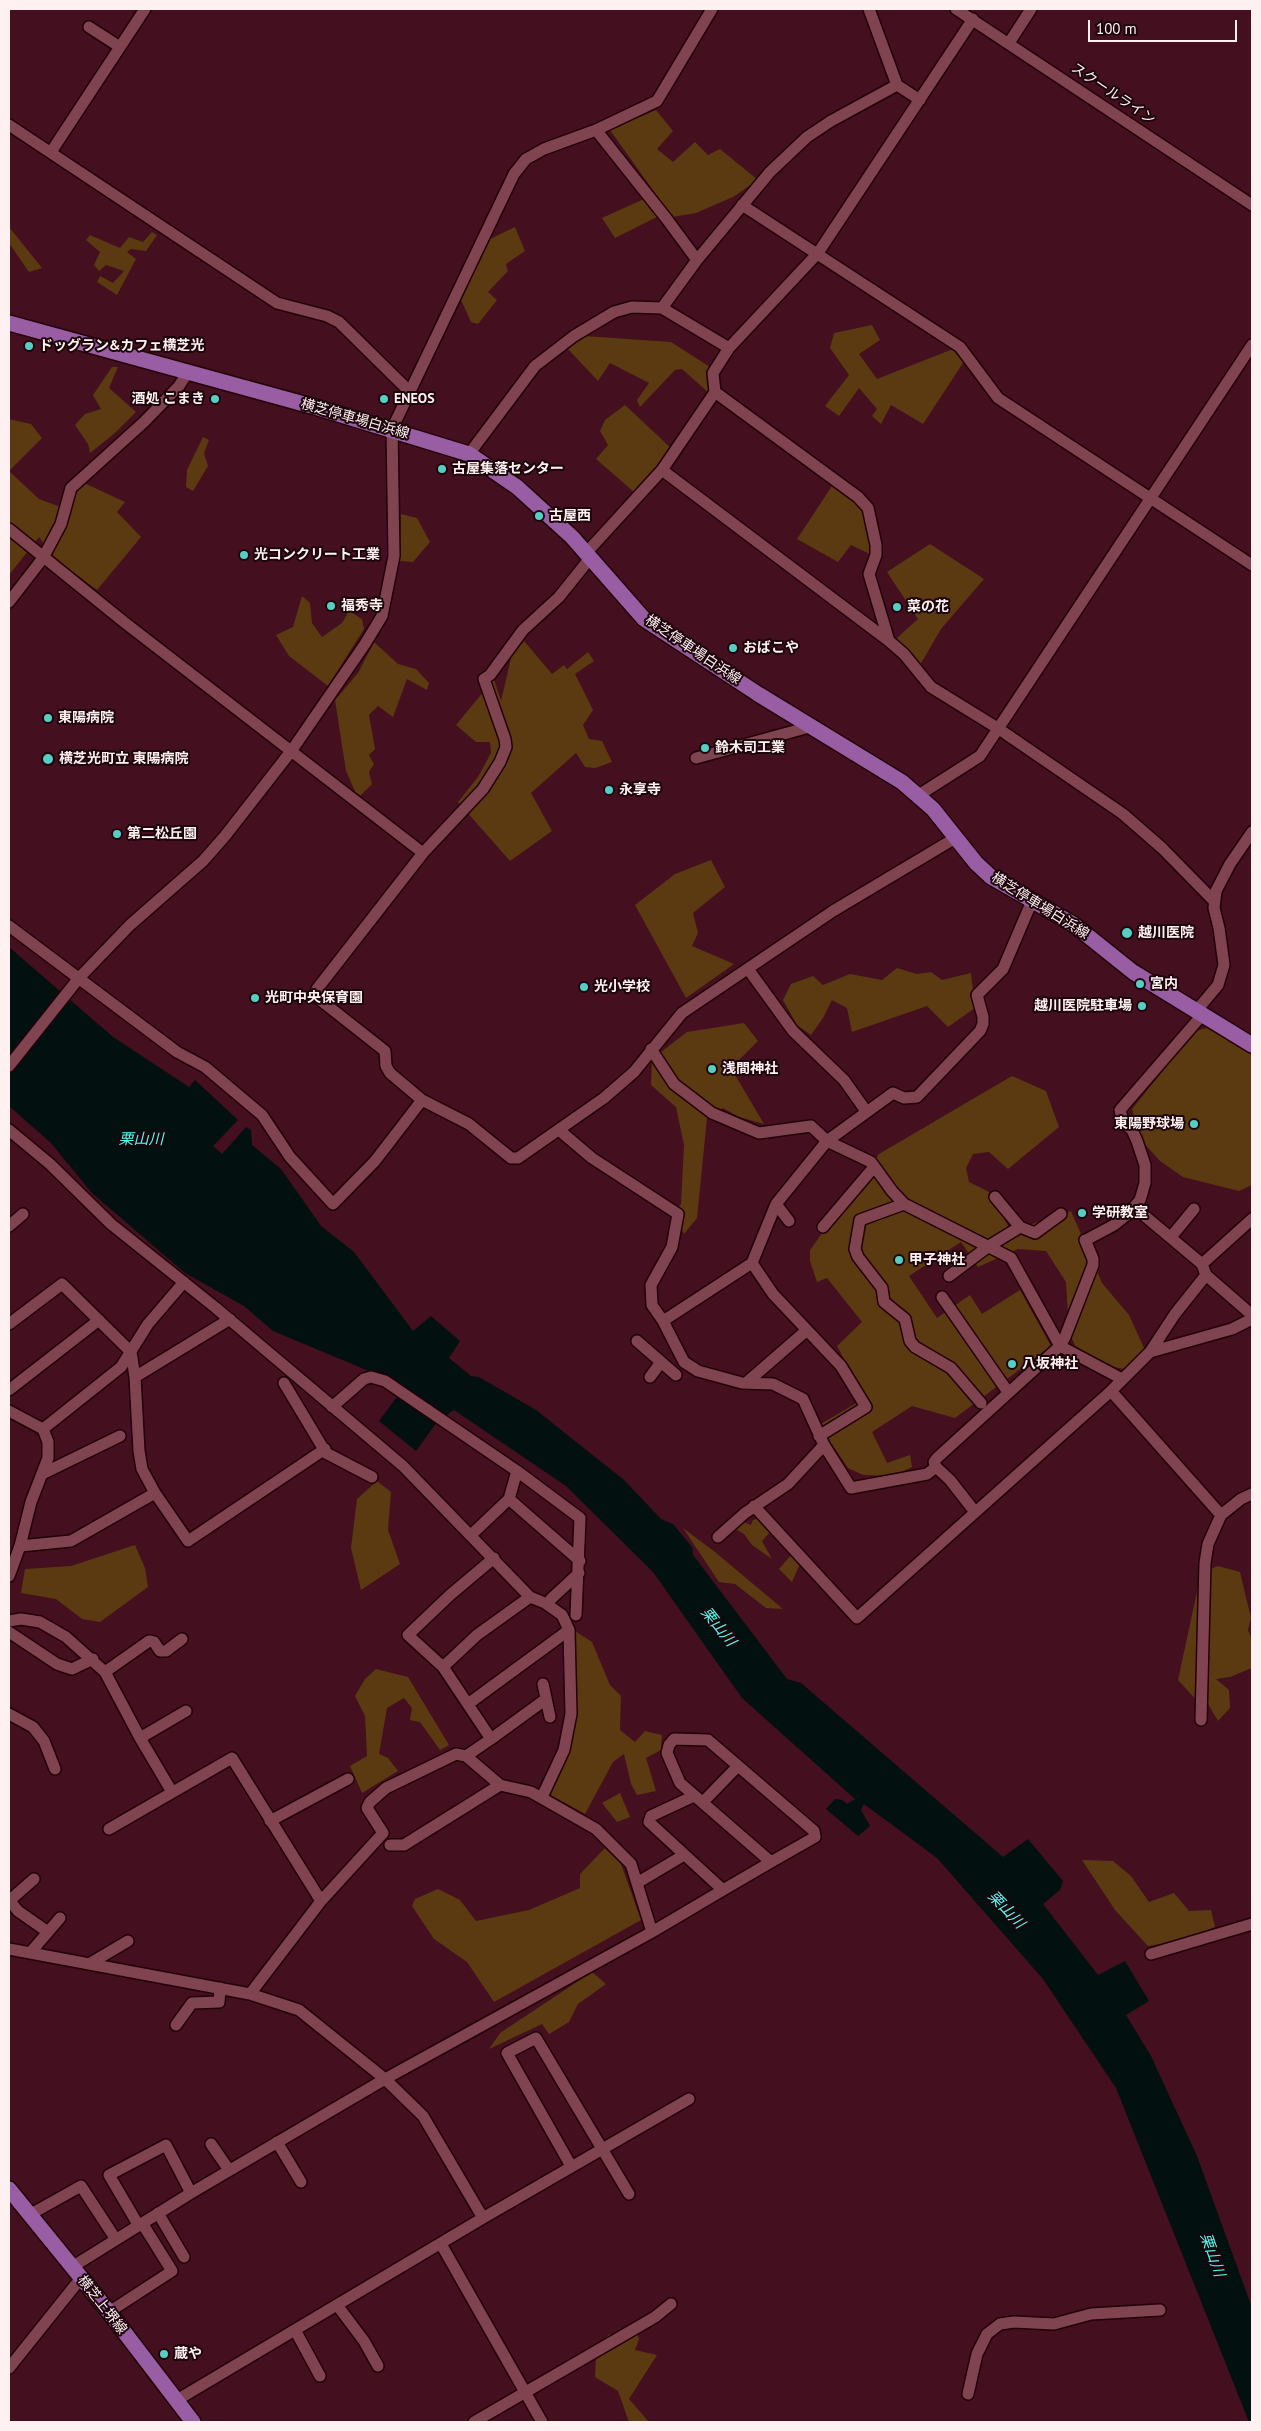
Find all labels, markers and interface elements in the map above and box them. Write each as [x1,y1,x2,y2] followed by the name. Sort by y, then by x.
[1091,10,1240,42] scale bar
[1096,19,1137,38] text: 100 m
[1068,60,1158,128] street label: スクールライン
[39,338,204,354] place label: ドッグラン&カフェ横芝光
[23,340,35,352] marker: ドッグラン&カフェ横芝光
[131,391,205,407] place label: 酒処 こまき
[394,391,435,407] place label: ENEOS
[209,393,221,405] marker: 酒処 こまき
[378,393,390,405] marker: ENEOS
[299,395,411,443] street label: 横芝停車場白浜線
[452,461,564,477] place label: 古屋集落センター
[436,463,448,475] marker: 古屋集落センター
[549,508,591,524] place label: 古屋西
[533,510,545,522] marker: 古屋西
[254,547,380,563] place label: 光コンクリート工業
[238,549,250,561] marker: 光コンクリート工業
[341,598,383,614] place label: 福秀寺
[907,599,949,615] place label: 菜の花
[325,600,337,612] marker: 福秀寺
[891,601,903,613] marker: 菜の花
[642,612,744,688] street label: 横芝停車場白浜線
[743,640,799,656] place label: おばこや
[727,642,739,654] marker: おばこや
[58,710,114,726] place label: 東陽病院
[42,712,54,724] marker: 東陽病院
[715,740,785,756] place label: 鈴木司工業
[699,742,711,754] marker: 鈴木司工業
[59,751,189,767] place label: 横芝光町立 東陽病院
[41,752,55,766] marker: 横芝光町立 東陽病院
[619,782,661,798] place label: 永享寺
[603,784,615,796] marker: 永享寺
[127,826,197,842] place label: 第二松丘園
[111,828,123,840] marker: 第二松丘園
[988,869,1092,943] street label: 横芝停車場白浜線
[1138,925,1194,941] place label: 越川医院
[1120,926,1134,940] marker: 越川医院
[1150,976,1178,992] place label: 宮内
[1134,978,1146,990] marker: 宮内
[594,979,650,995] place label: 光小学校
[578,981,590,993] marker: 光小学校
[265,990,363,1006] place label: 光町中央保育園
[249,992,261,1004] marker: 光町中央保育園
[1034,998,1132,1014] place label: 越川医院駐車場
[1136,1000,1148,1012] marker: 越川医院駐車場
[722,1061,778,1077] place label: 浅間神社
[706,1063,718,1075] marker: 浅間神社
[1114,1116,1184,1132] place label: 東陽野球場
[1188,1118,1200,1130] marker: 東陽野球場
[119,1131,163,1149] water label: 栗山川
[1092,1205,1148,1221] place label: 学研教室
[1076,1207,1088,1219] marker: 学研教室
[909,1252,965,1268] place label: 甲子神社
[893,1254,905,1266] marker: 甲子神社
[1022,1356,1078,1372] place label: 八坂神社
[1006,1358,1018,1370] marker: 八坂神社
[697,1604,739,1650] water label: 栗山川
[984,1888,1028,1932] water label: 栗山川
[1196,2231,1228,2279] water label: 栗山川
[74,2272,130,2338] street label: 横芝上堺線
[174,2346,202,2362] place label: 蔵や
[158,2348,170,2360] marker: 蔵や

